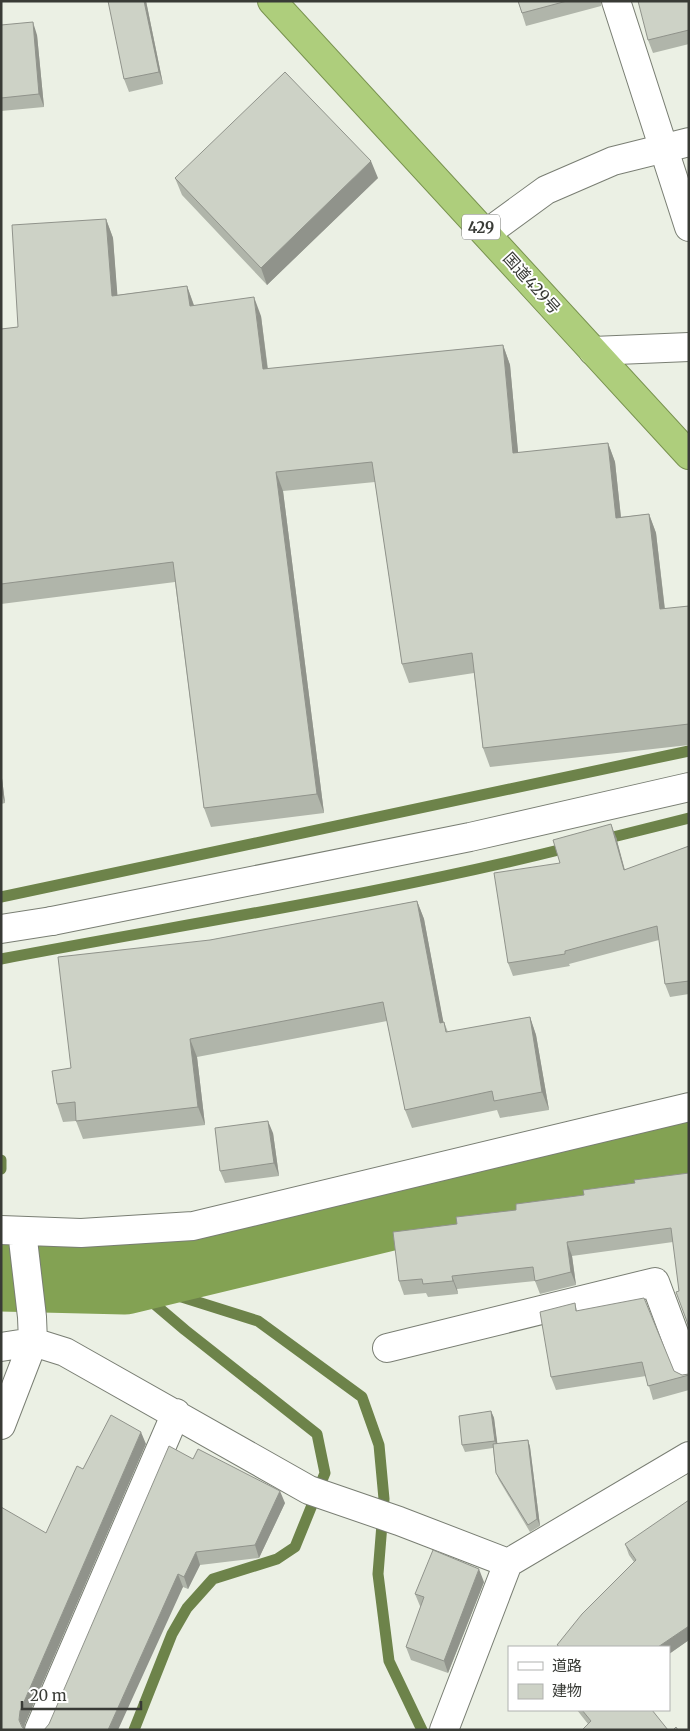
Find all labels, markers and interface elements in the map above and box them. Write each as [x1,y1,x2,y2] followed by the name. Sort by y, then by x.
[462,214,500,240] road number: 429
[499,248,565,318] street label: 国道429号
[508,1646,670,1711] legend
[552,1656,582,1675] text: 道路
[22,1678,141,1710] scale bar
[552,1681,582,1700] text: 建物
[30,1686,67,1705] text: 20 m

